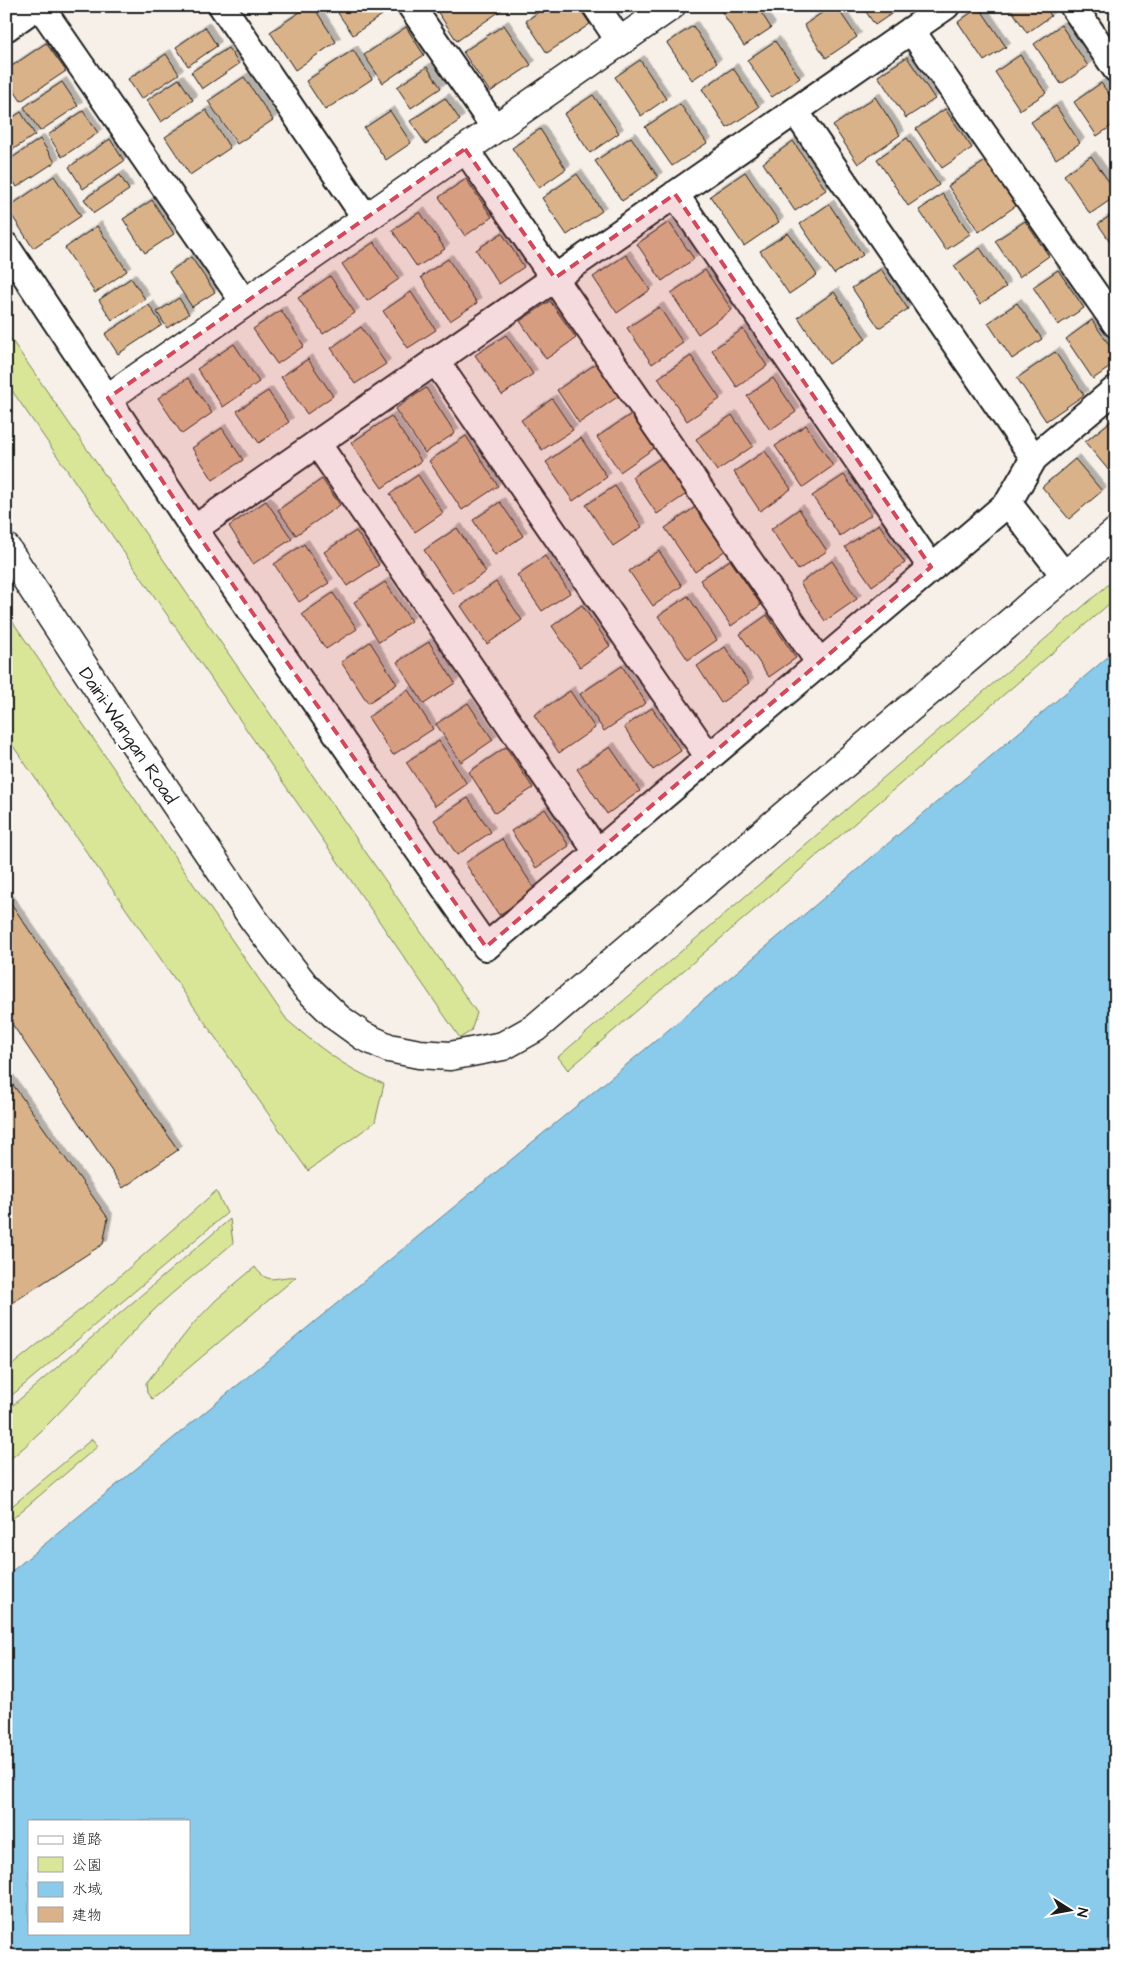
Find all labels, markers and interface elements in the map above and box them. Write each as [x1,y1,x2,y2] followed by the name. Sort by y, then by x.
[71,662,184,811] street label: Daini-Wangan Road
[28,1820,190,1934] legend
[72,1829,102,1850] text: 道路
[72,1855,102,1876] text: 公園
[72,1879,102,1900] text: 水域
[1044,1884,1094,1934] north arrow
[72,1905,102,1926] text: 建物
[1071,1906,1092,1919] text: N

